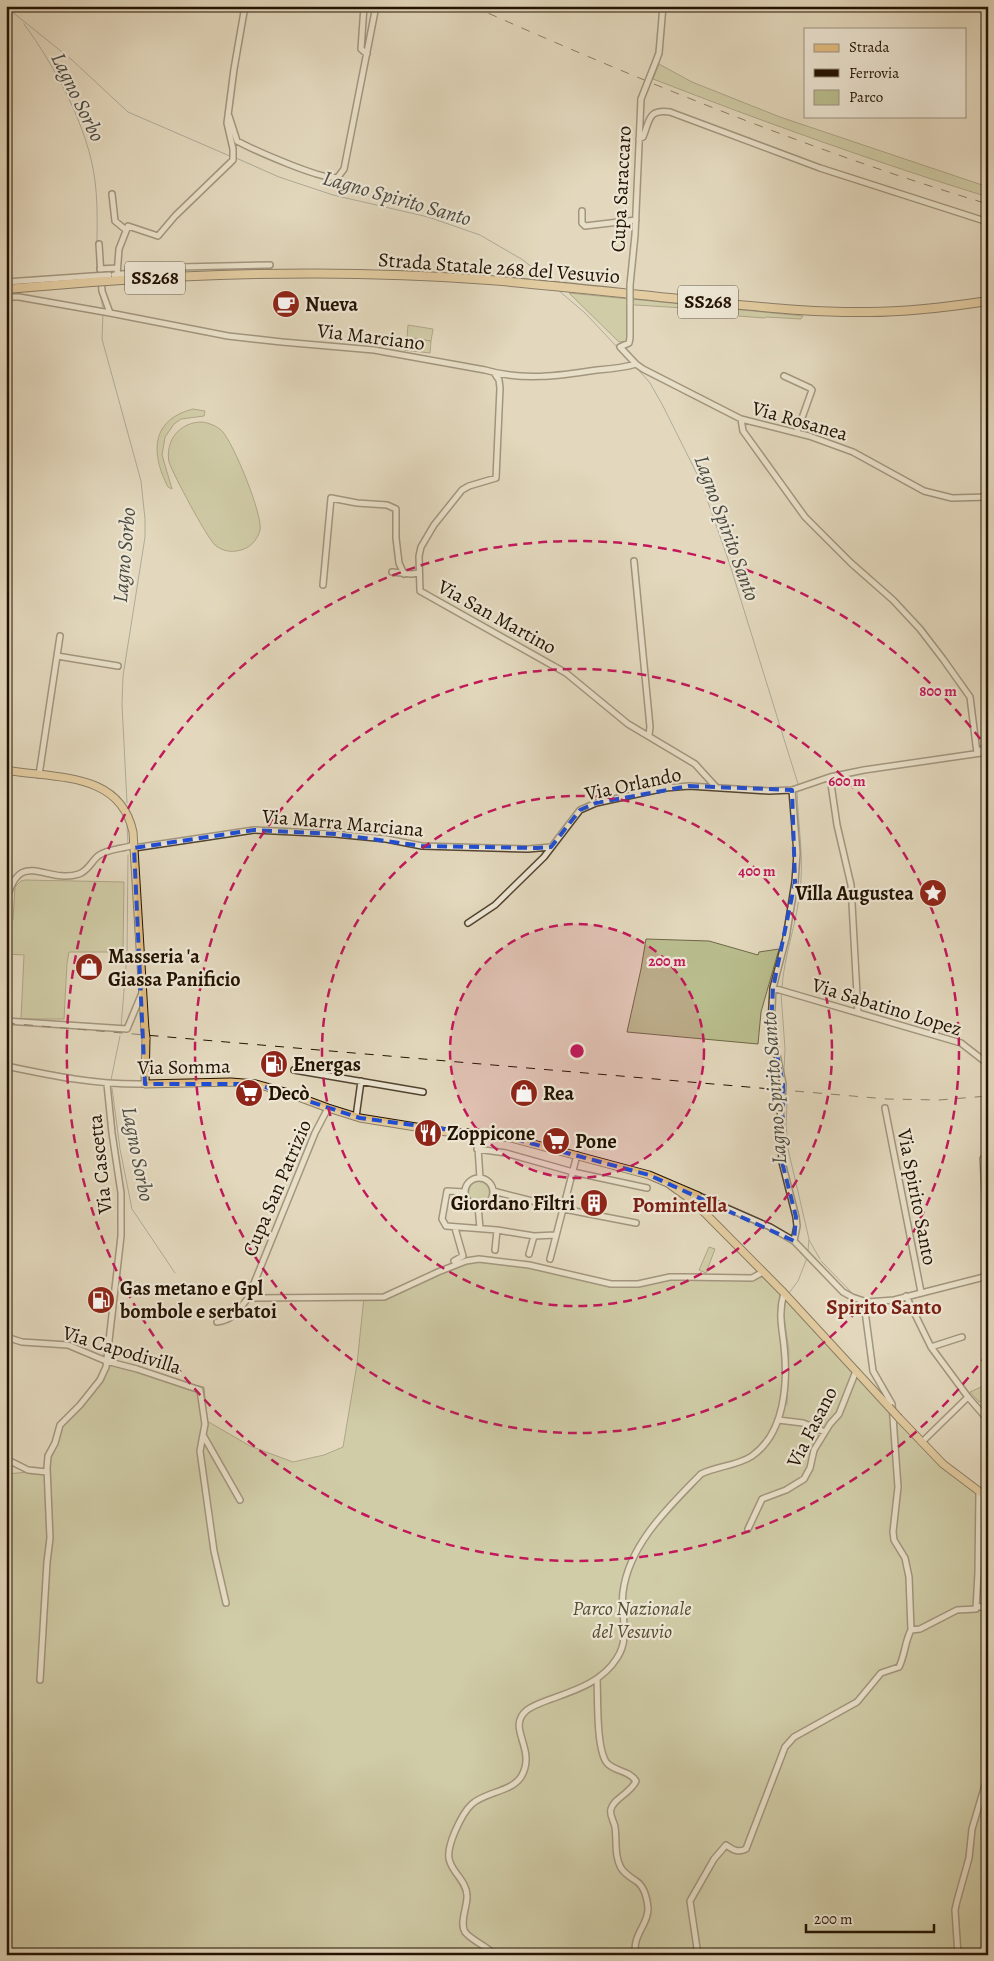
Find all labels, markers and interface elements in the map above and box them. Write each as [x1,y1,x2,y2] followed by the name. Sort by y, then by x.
[804,28,966,118] legend
[849,37,890,57] text: Strada
[44,48,112,146] water label: Lagno Sorbo
[849,63,899,83] text: Ferrovia
[849,87,883,107] text: Parco
[604,125,638,253] street label: Cupa Saraccaro
[320,163,474,233] water label: Lagno Spirito Santo
[377,246,621,290] street label: Strada Statale 268 del Vesuvio
[125,262,185,294] road number: SS268
[678,286,738,318] road number: SS268
[271,289,301,319] cafe icon: Nueva
[305,291,359,318] place label: Nueva
[315,317,426,357] street label: Via Marciano
[748,394,852,448] street label: Via Rosanea
[688,451,766,605] water label: Lagno Spirito Santo
[106,506,142,604] water label: Lagno Sorbo
[432,573,561,661] street label: Via San Martino
[919,681,957,701] text: 800 m
[581,761,684,808] street label: Via Orlando
[828,771,866,791] text: 600 m
[260,802,426,844] street label: Via Marra Marciana
[738,861,776,881] text: 400 m
[918,878,948,908] place icon: Villa Augustea
[794,880,914,907] place label: Villa Augustea
[108,943,241,993] place label: Masseria 'a Giassa Panificio
[648,951,686,971] text: 200 m
[74,952,104,982] shop icon: Masseria 'a Giassa Panificio
[808,971,965,1043] street label: Via Sabatino Lopez
[755,1011,793,1165] water label: Lagno Spirito Santo
[568,1042,586,1060] centre of rings
[259,1049,289,1079] fuel station icon: Energas
[293,1051,361,1078] place label: Energas
[136,1053,231,1081] street label: Via Somma
[234,1078,264,1108] supermarket icon: Decò
[509,1078,539,1108] shop icon: Rea
[268,1080,309,1107] place label: Decò
[543,1080,574,1107] place label: Rea
[115,1104,161,1204] water label: Lagno Sorbo
[81,1112,119,1216] street label: Via Cascetta
[236,1115,318,1261] street label: Cupa San Patrizio
[413,1118,443,1148] restaurant icon: Zoppicone
[447,1120,535,1147] place label: Zoppicone
[541,1126,571,1156] supermarket icon: Pone
[890,1126,943,1267] street label: Via Spirito Santo
[575,1128,617,1155] place label: Pone
[579,1188,609,1218] building icon: Giordano Filtri
[451,1190,575,1217] place label: Giordano Filtri
[632,1191,729,1219] district label: Pomintella
[119,1275,277,1325] place label: Gas metano e Gpl bombole e serbatoi
[86,1285,116,1315] fuel station icon: Gas metano e Gpl bombole e serbatoi
[826,1293,942,1321] district label: Spirito Santo
[58,1319,185,1381] street label: Via Capodivilla
[780,1382,844,1473] street label: Via Fasano
[573,1595,691,1645] park label: Parco Nazionale del Vesuvio
[806,1901,934,1933] scale bar
[814,1909,853,1929] text: 200 m

